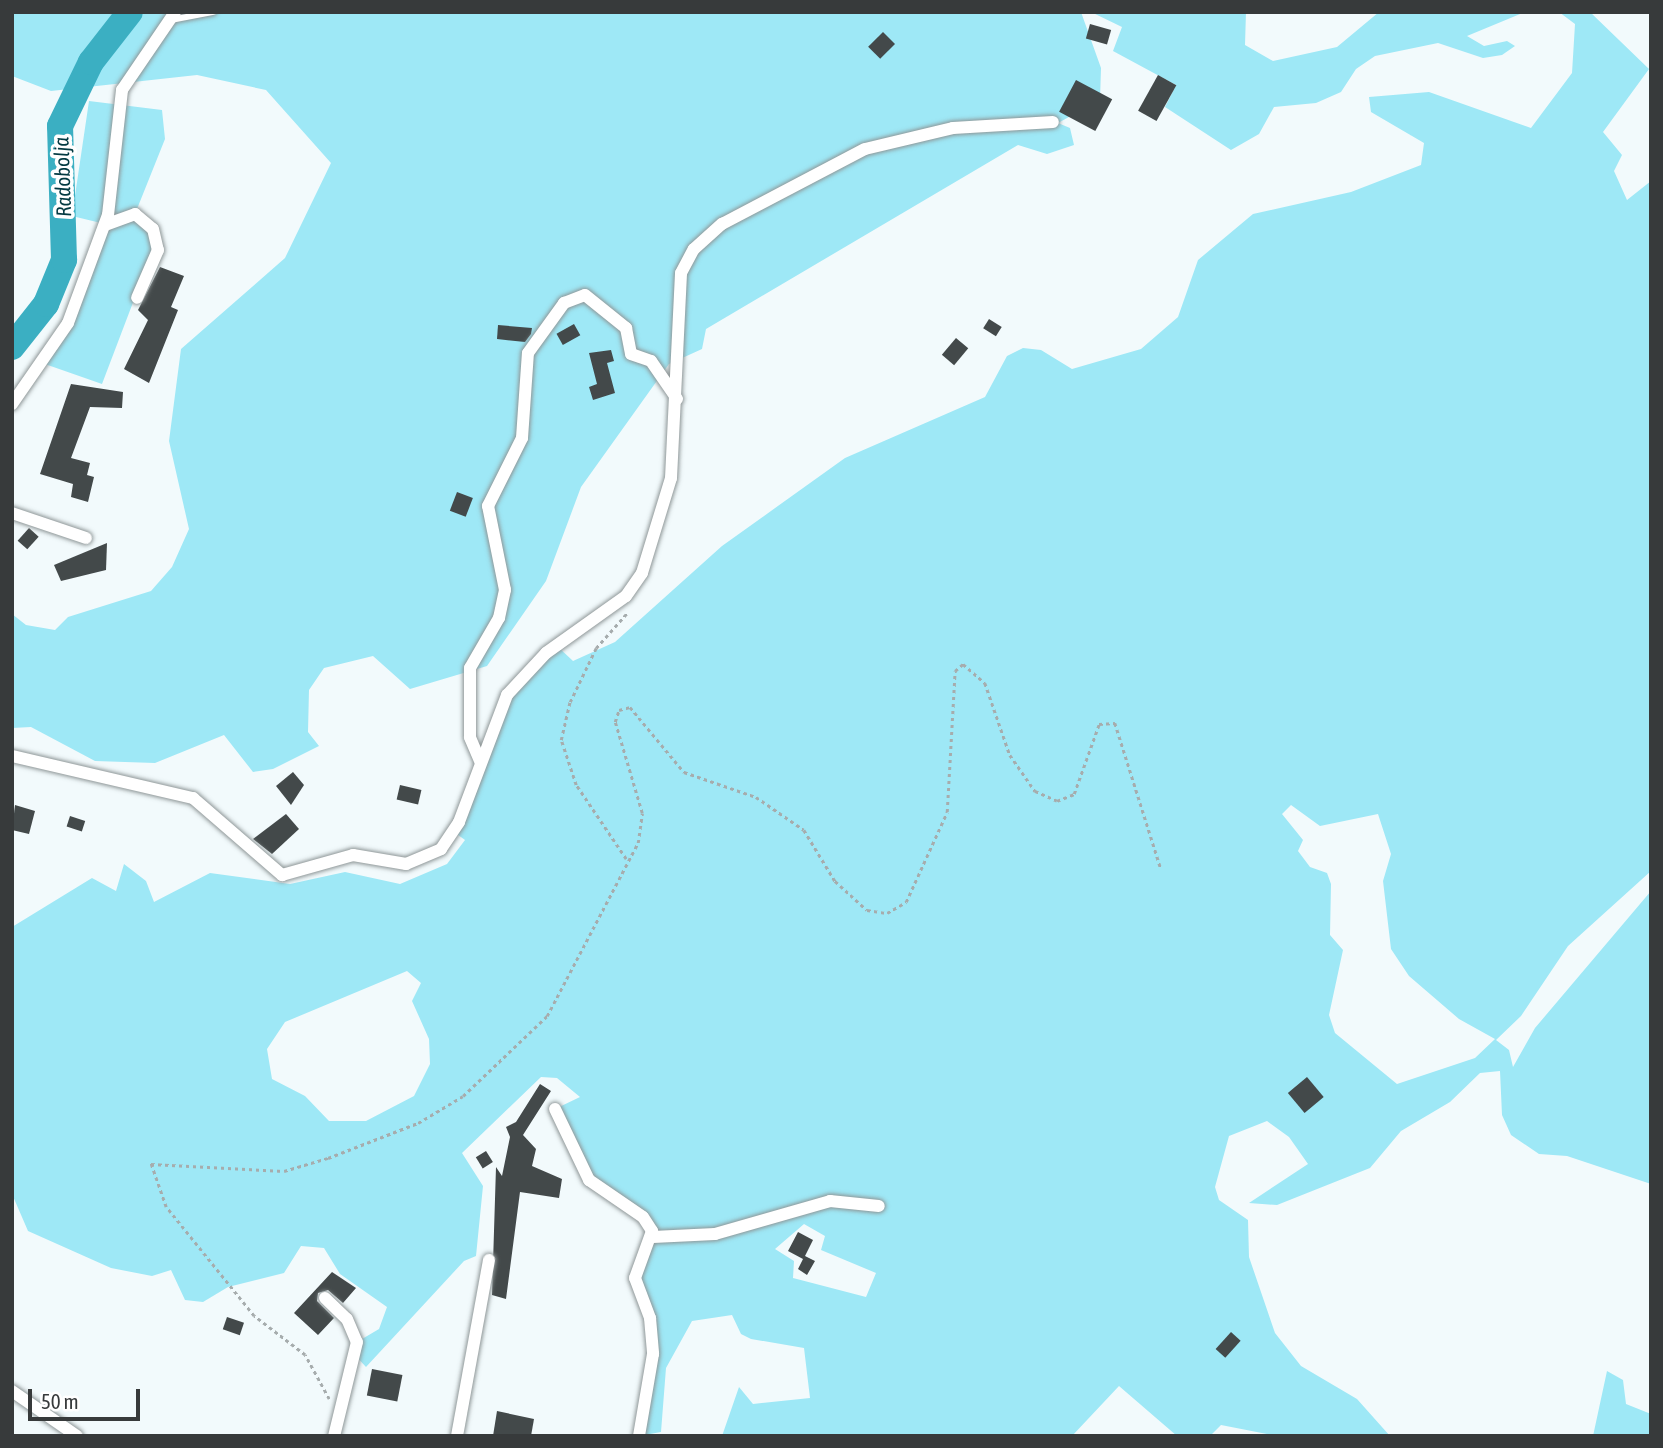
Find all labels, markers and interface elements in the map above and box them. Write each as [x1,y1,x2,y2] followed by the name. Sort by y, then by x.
[48,137,76,217] water label: Radobolja
[32,1374,144,1418] scale bar
[41,1389,79,1413] text: 50 m

